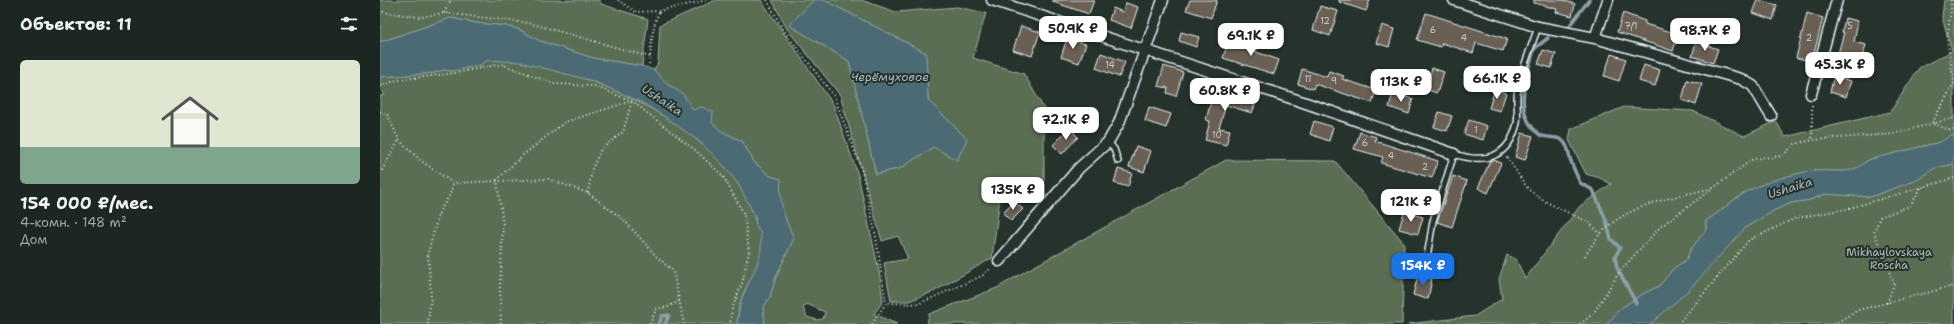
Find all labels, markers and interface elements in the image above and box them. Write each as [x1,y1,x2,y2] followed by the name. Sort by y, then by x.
[20,13,132,35] text: Объектов: 11
[338,13,360,35] icon: filters
[1320,15,1330,27] house number: 12
[1036,16,1110,50] pin: 50.9K ₽
[1668,18,1742,52] pin: 98.7K ₽
[1048,20,1098,37] text: 50.9K ₽
[1625,20,1637,32] house number: 7/1
[1847,20,1853,32] house number: 5
[1679,22,1731,39] text: 98.7K ₽
[1214,23,1288,57] pin: 69.1K ₽
[1430,24,1436,36] house number: 6
[1227,27,1275,44] text: 69.1K ₽
[1461,32,1467,44] house number: 4
[1806,32,1812,44] house number: 2
[1803,52,1877,86] pin: 45.3K ₽
[1814,56,1866,73] text: 45.3K ₽
[1105,59,1115,71] house number: 14
[1460,66,1534,100] pin: 66.1K ₽
[851,69,929,85] water label: Черёмуховое
[1368,69,1434,103] pin: 113K ₽
[1473,70,1521,87] text: 66.1K ₽
[1304,73,1312,85] house number: 11
[1380,73,1422,90] text: 113K ₽
[1331,75,1337,87] house number: 9
[1188,78,1262,112] pin: 60.8K ₽
[638,81,686,119] water label: Ushaika
[1199,82,1251,99] text: 60.8K ₽
[154,86,226,158] icon: home
[1029,107,1103,141] pin: 72.1K ₽
[1042,111,1090,128] text: 72.1K ₽
[1474,124,1478,136] house number: 1
[1212,129,1222,141] house number: 10
[1362,137,1368,149] house number: 6
[1388,150,1394,162] house number: 4
[1422,161,1428,173] house number: 2
[1766,174,1814,202] water label: Ushaika
[980,177,1046,211] pin: 135K ₽
[990,181,1036,198] text: 135K ₽
[1378,189,1444,223] pin: 121K ₽
[20,192,153,214] text: 154 000 ₽/мес.
[1390,193,1432,210] text: 121K ₽
[20,214,127,231] text: 4-комн. · 148 m²
[20,231,48,248] text: Дом
[1846,245,1932,273] park label: Mikhaylovskaya Roscha
[1390,253,1456,287] pin: 154K ₽
[1400,257,1446,274] text: 154K ₽

